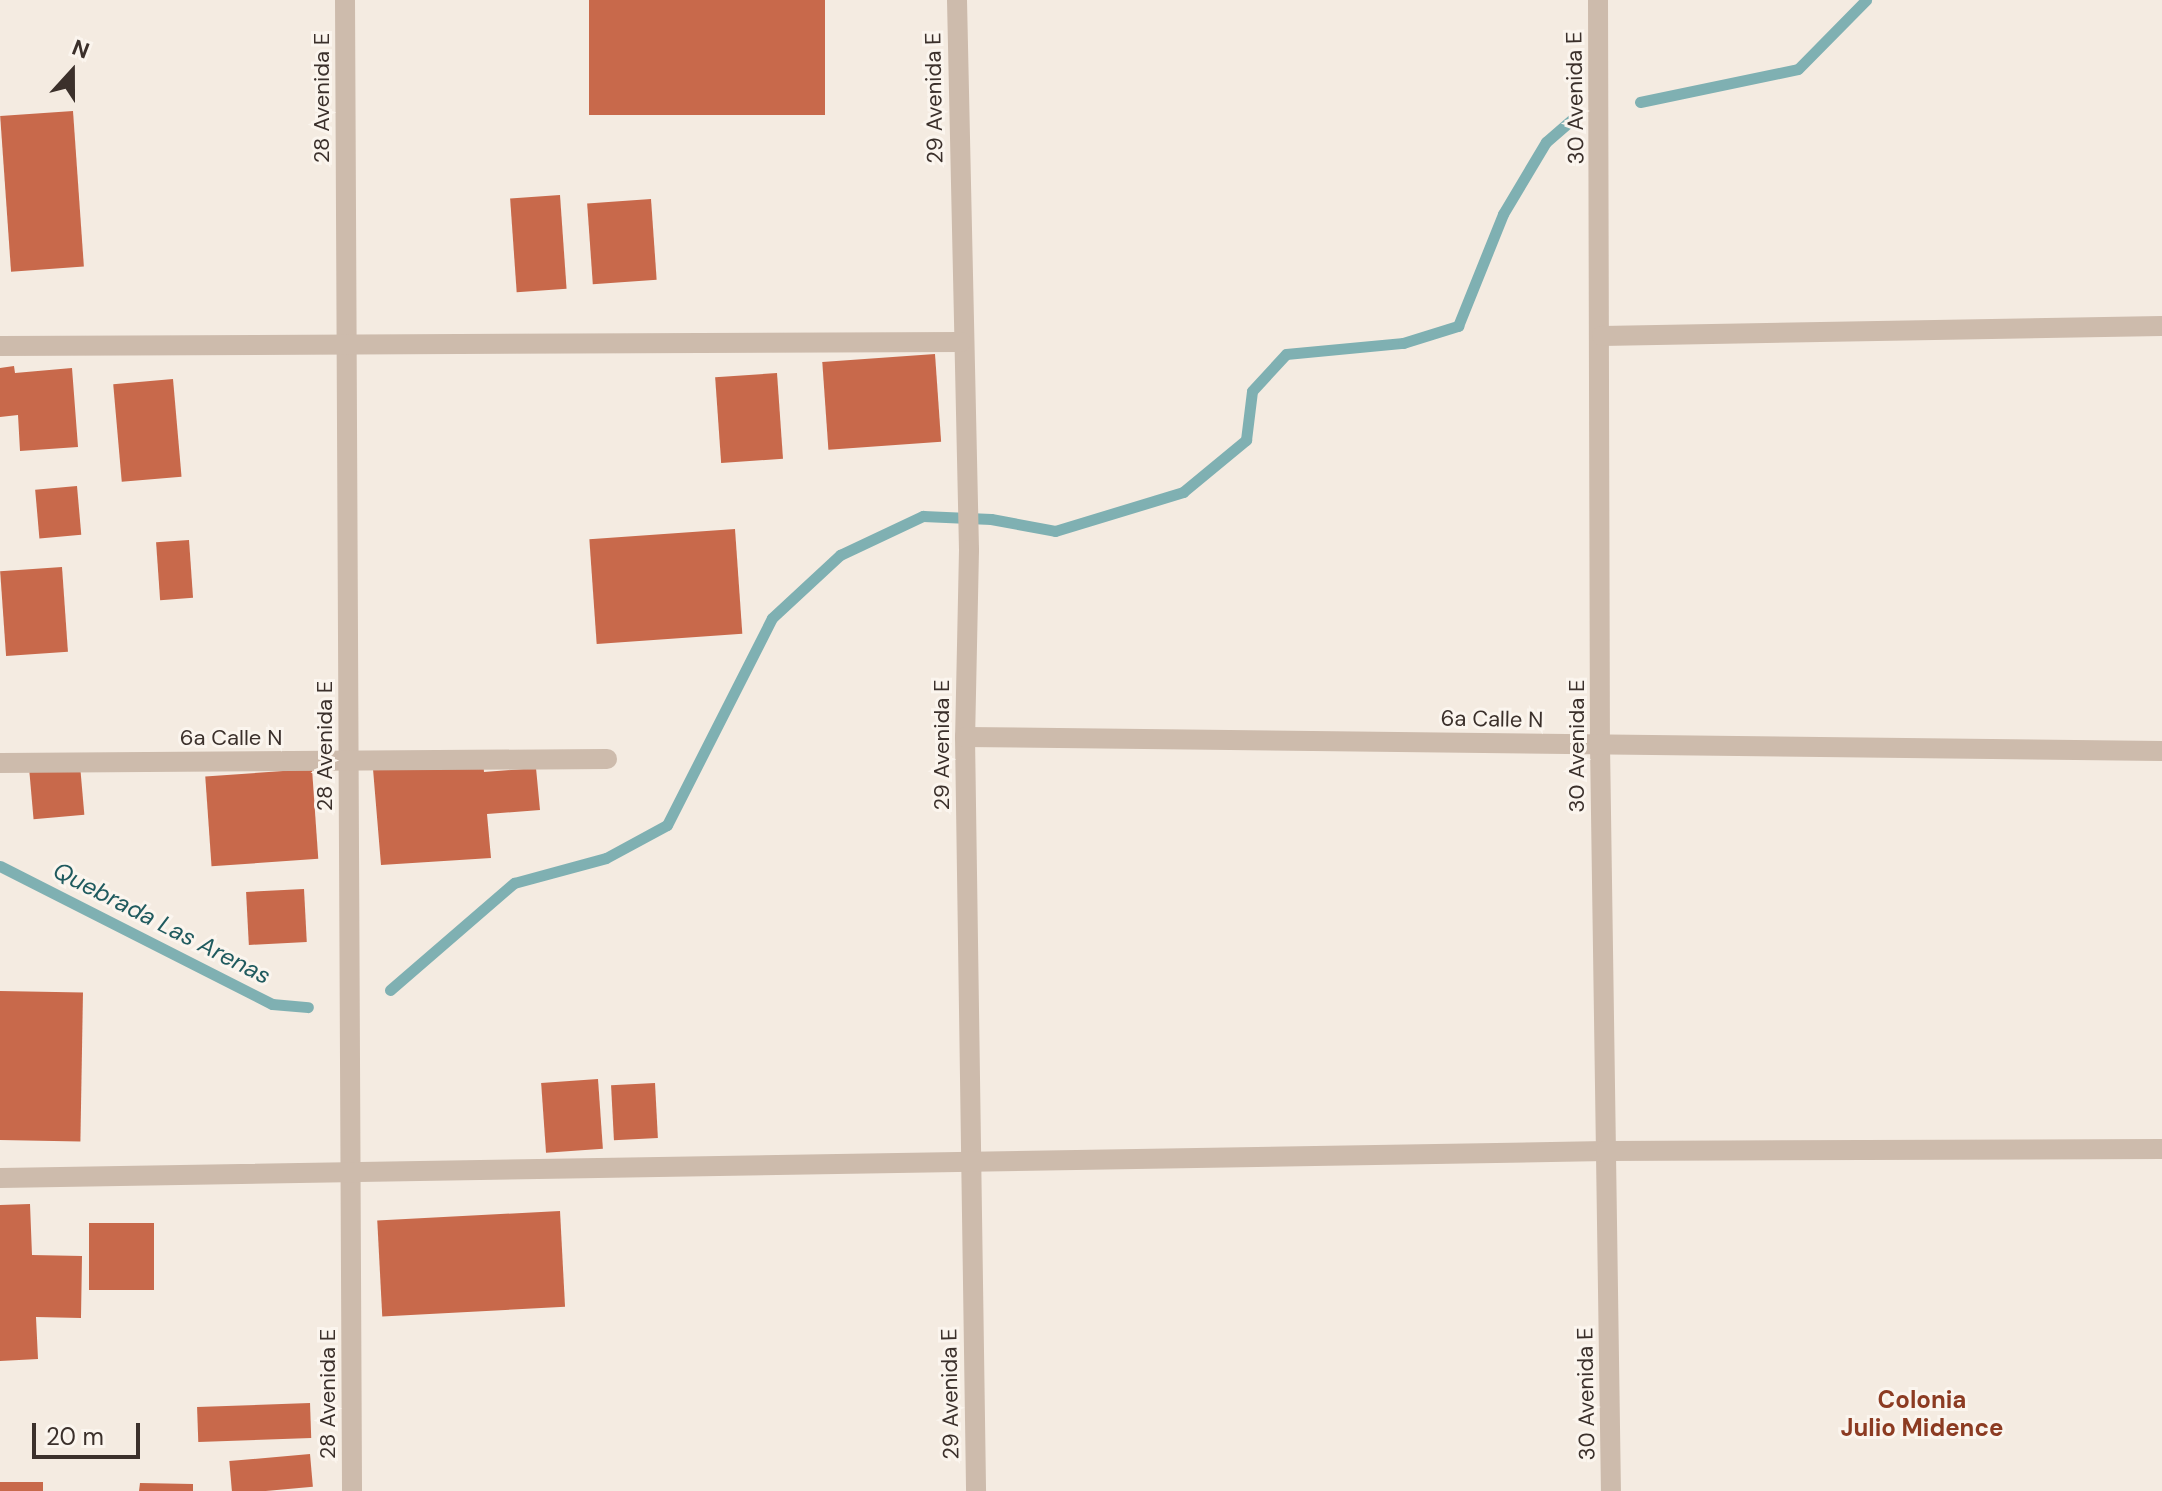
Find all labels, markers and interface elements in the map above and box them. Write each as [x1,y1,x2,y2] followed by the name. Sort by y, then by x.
[1561,31,1589,165] street label: 30 Avenida E
[32,32,112,112] north arrow
[920,32,948,164] street label: 29 Avenida E
[68,33,93,66] text: N
[309,33,335,163] street label: 28 Avenida E
[929,679,955,811] street label: 29 Avenida E
[1564,680,1590,812] street label: 30 Avenida E
[312,681,338,811] street label: 28 Avenida E
[1440,705,1544,733] street label: 6a Calle N
[180,725,282,751] street label: 6a Calle N
[48,856,276,990] water label: Quebrada Las Arenas
[1572,1327,1600,1461] street label: 30 Avenida E
[936,1328,964,1460] street label: 29 Avenida E
[315,1329,341,1459] street label: 28 Avenida E
[1841,1386,2003,1442] district label: Colonia Julio Midence
[36,1407,144,1457] scale bar
[46,1421,104,1452] text: 20 m

